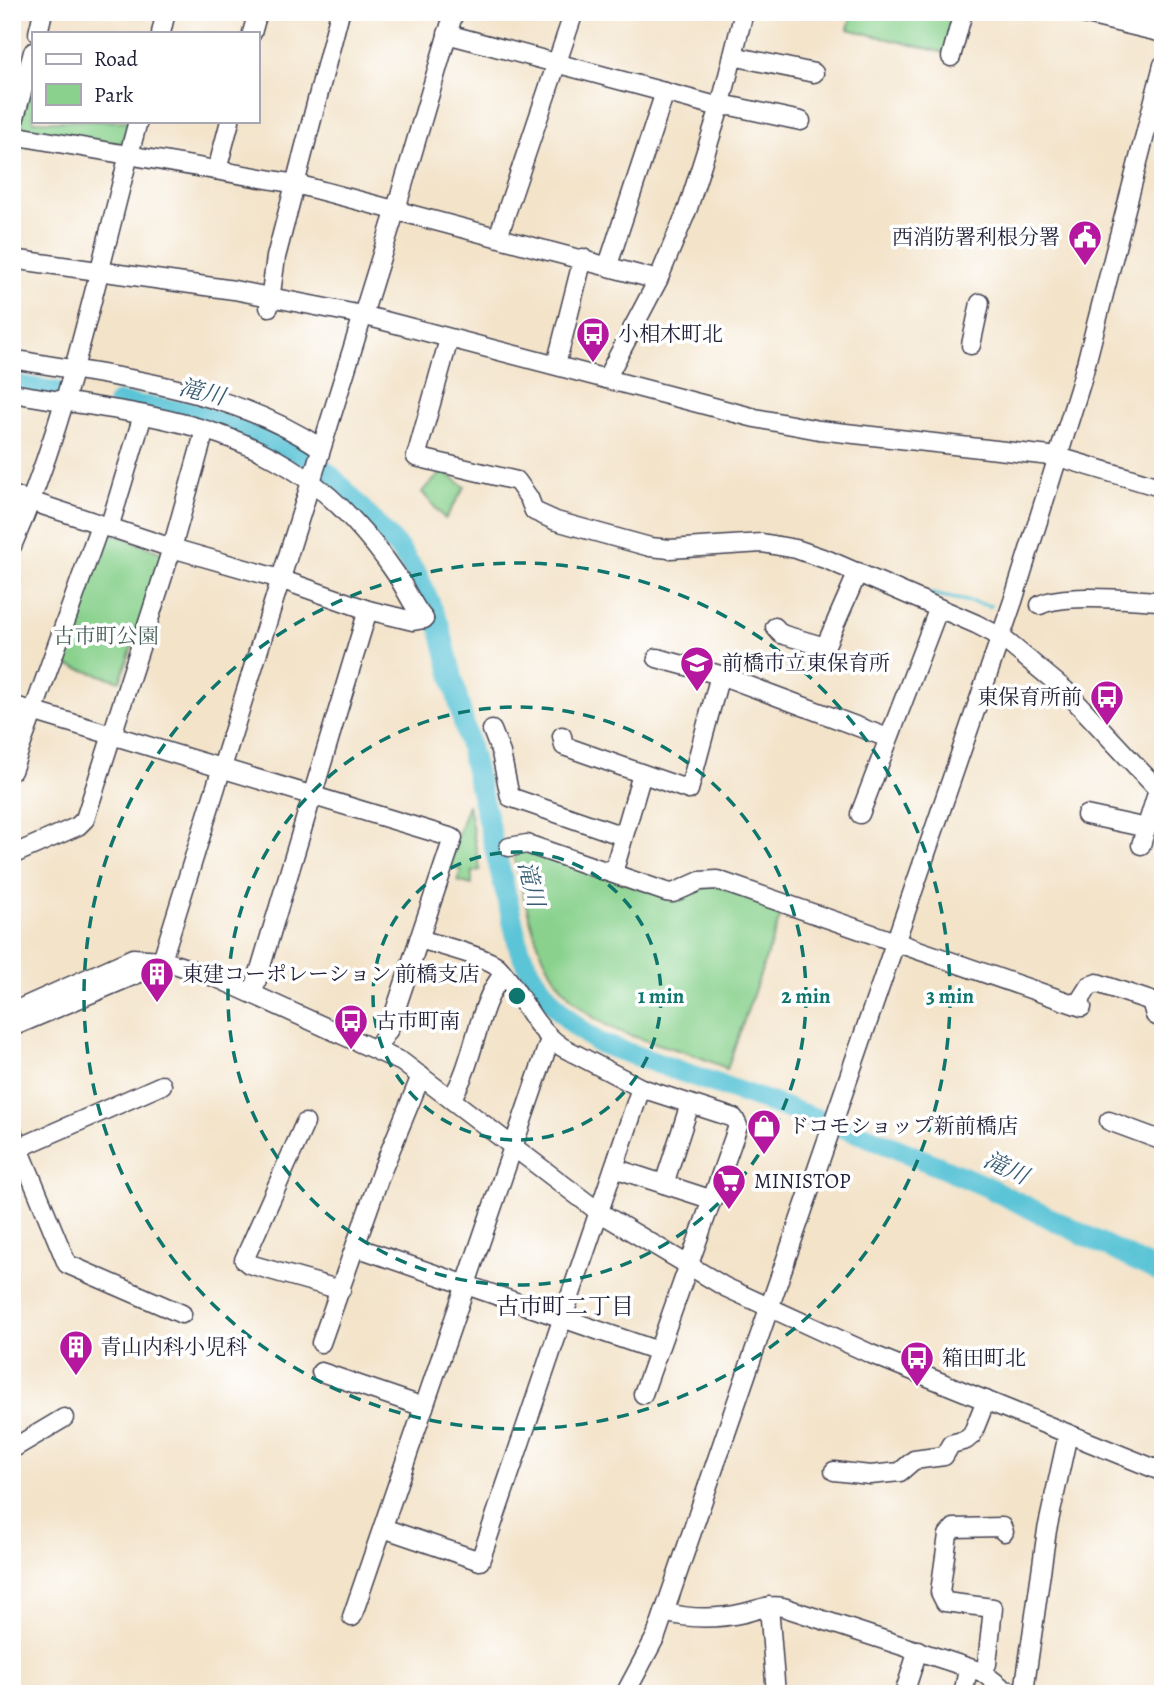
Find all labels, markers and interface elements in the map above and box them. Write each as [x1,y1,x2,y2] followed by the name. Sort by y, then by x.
[32,32,259,122] legend
[94,45,138,73] text: Road
[94,81,134,109] text: Park
[1066,218,1104,267] public building icon: 西消防署利根分署
[892,223,1060,251] place label: 西消防署利根分署
[574,315,612,364] bus stop icon: 小相木町北
[618,320,723,348] place label: 小相木町北
[176,371,231,413] water label: 滝川
[54,622,159,650] park label: 古市町公園
[678,644,716,693] school or university icon: 前橋市立東保育所
[722,649,890,677] place label: 前橋市立東保育所
[1088,678,1126,727] bus stop icon: 東保育所前
[977,683,1082,711] place label: 東保育所前
[510,858,552,913] water label: 滝川
[138,955,176,1004] building icon: 東建コーポレーション 前橋支店
[182,960,479,988] place label: 東建コーポレーション 前橋支店
[638,982,685,1010] text: 1 min
[781,982,831,1010] text: 2 min
[926,982,974,1010] text: 3 min
[505,984,529,1008] centre of rings
[332,1002,370,1051] bus stop icon: 古市町南
[376,1007,460,1035] place label: 古市町南
[745,1107,783,1156] shop icon: ドコモショップ新前橋店
[788,1112,1018,1140] place label: ドコモショップ新前橋店
[979,1144,1036,1193] water label: 滝川
[710,1162,748,1211] supermarket icon: MINISTOP
[754,1167,851,1195] place label: MINISTOP
[496,1291,634,1322] district label: 古市町二丁目
[57,1328,95,1377] building icon: 青山内科小児科
[100,1333,247,1361] place label: 青山内科小児科
[898,1339,936,1388] bus stop icon: 箱田町北
[942,1344,1026,1372] place label: 箱田町北

